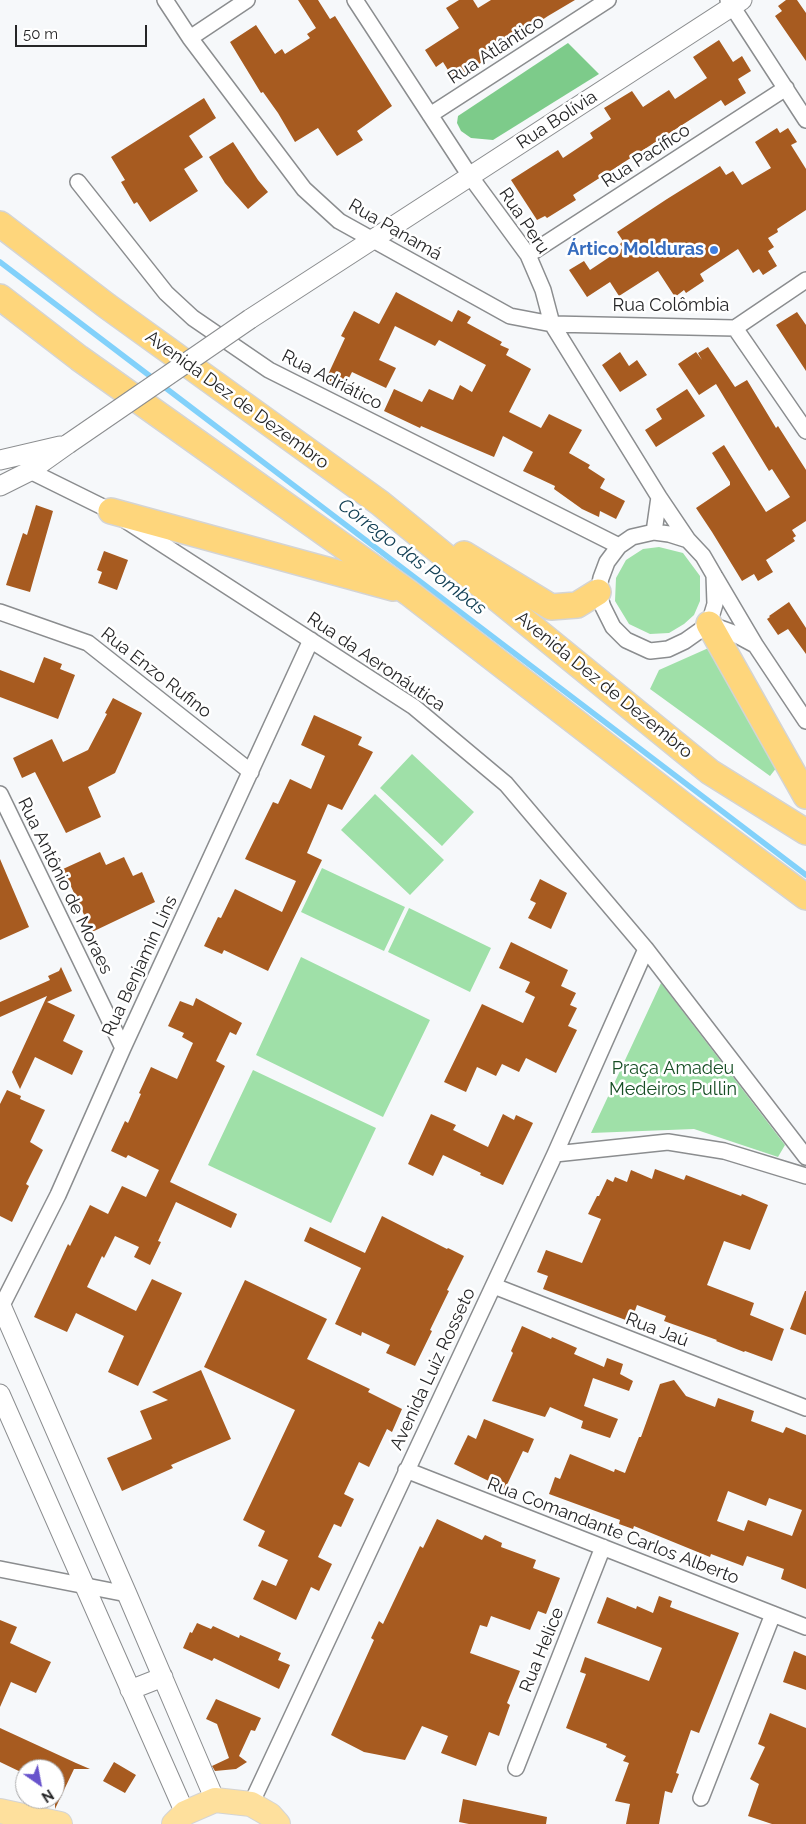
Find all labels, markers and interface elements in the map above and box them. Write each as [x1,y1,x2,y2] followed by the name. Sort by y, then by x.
[444,11,548,89] street label: Rua Atlântico
[18,15,150,47] scale bar
[23,25,58,43] text: 50 m
[513,86,601,154] street label: Rua Bolívia
[598,119,694,193] street label: Rua Pacífico
[494,184,554,258] street label: Rua Peru
[344,195,446,265] street label: Rua Panamá
[567,239,704,261] place label: Ártico Molduras
[708,244,720,256] marker: Ártico Molduras
[613,295,729,317] street label: Rua Colômbia
[141,326,333,474] street label: Avenida Dez de Dezembro
[278,345,386,415] street label: Rua Adriático
[333,494,491,620] water label: Córrego das Pombas
[511,607,697,763] street label: Avenida Dez de Dezembro
[303,608,449,716] street label: Rua da Aeronáutica
[96,623,216,723] street label: Rua Enzo Rufino
[13,794,117,978] street label: Rua Antônio de Moraes
[98,892,182,1040] street label: Rua Benjamin Lins
[609,1058,737,1100] park label: Praça Amadeu Medeiros Pullin
[386,1284,480,1454] street label: Avenida Luiz Rosseto
[622,1308,692,1352] street label: Rua Jaú
[484,1473,742,1589] street label: Rua Comandante Carlos Alberto
[515,1604,569,1696] street label: Rua Helice
[15,1759,65,1809] north arrow
[39,1786,56,1805] text: N

